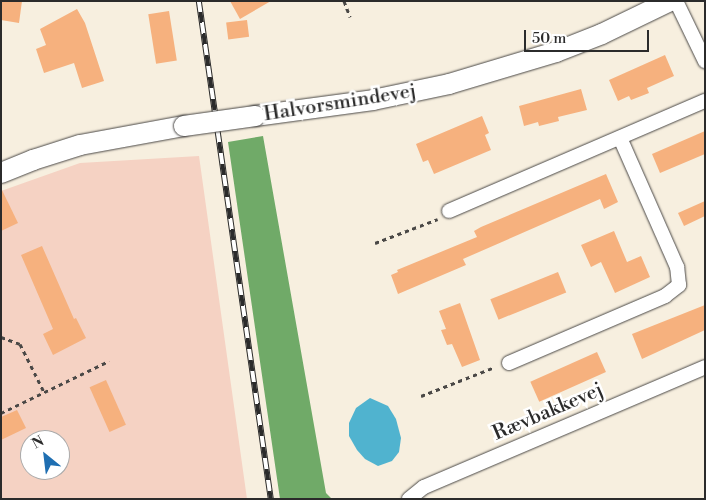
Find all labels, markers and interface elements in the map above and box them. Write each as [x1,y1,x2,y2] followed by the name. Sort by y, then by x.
[526,20,651,52] scale bar
[532,29,566,48] text: 50 m
[262,79,418,127] street label: Halvorsmindevej
[489,378,607,446] street label: Rævbakkevej
[20,430,70,480] north arrow
[29,432,47,453] text: N

